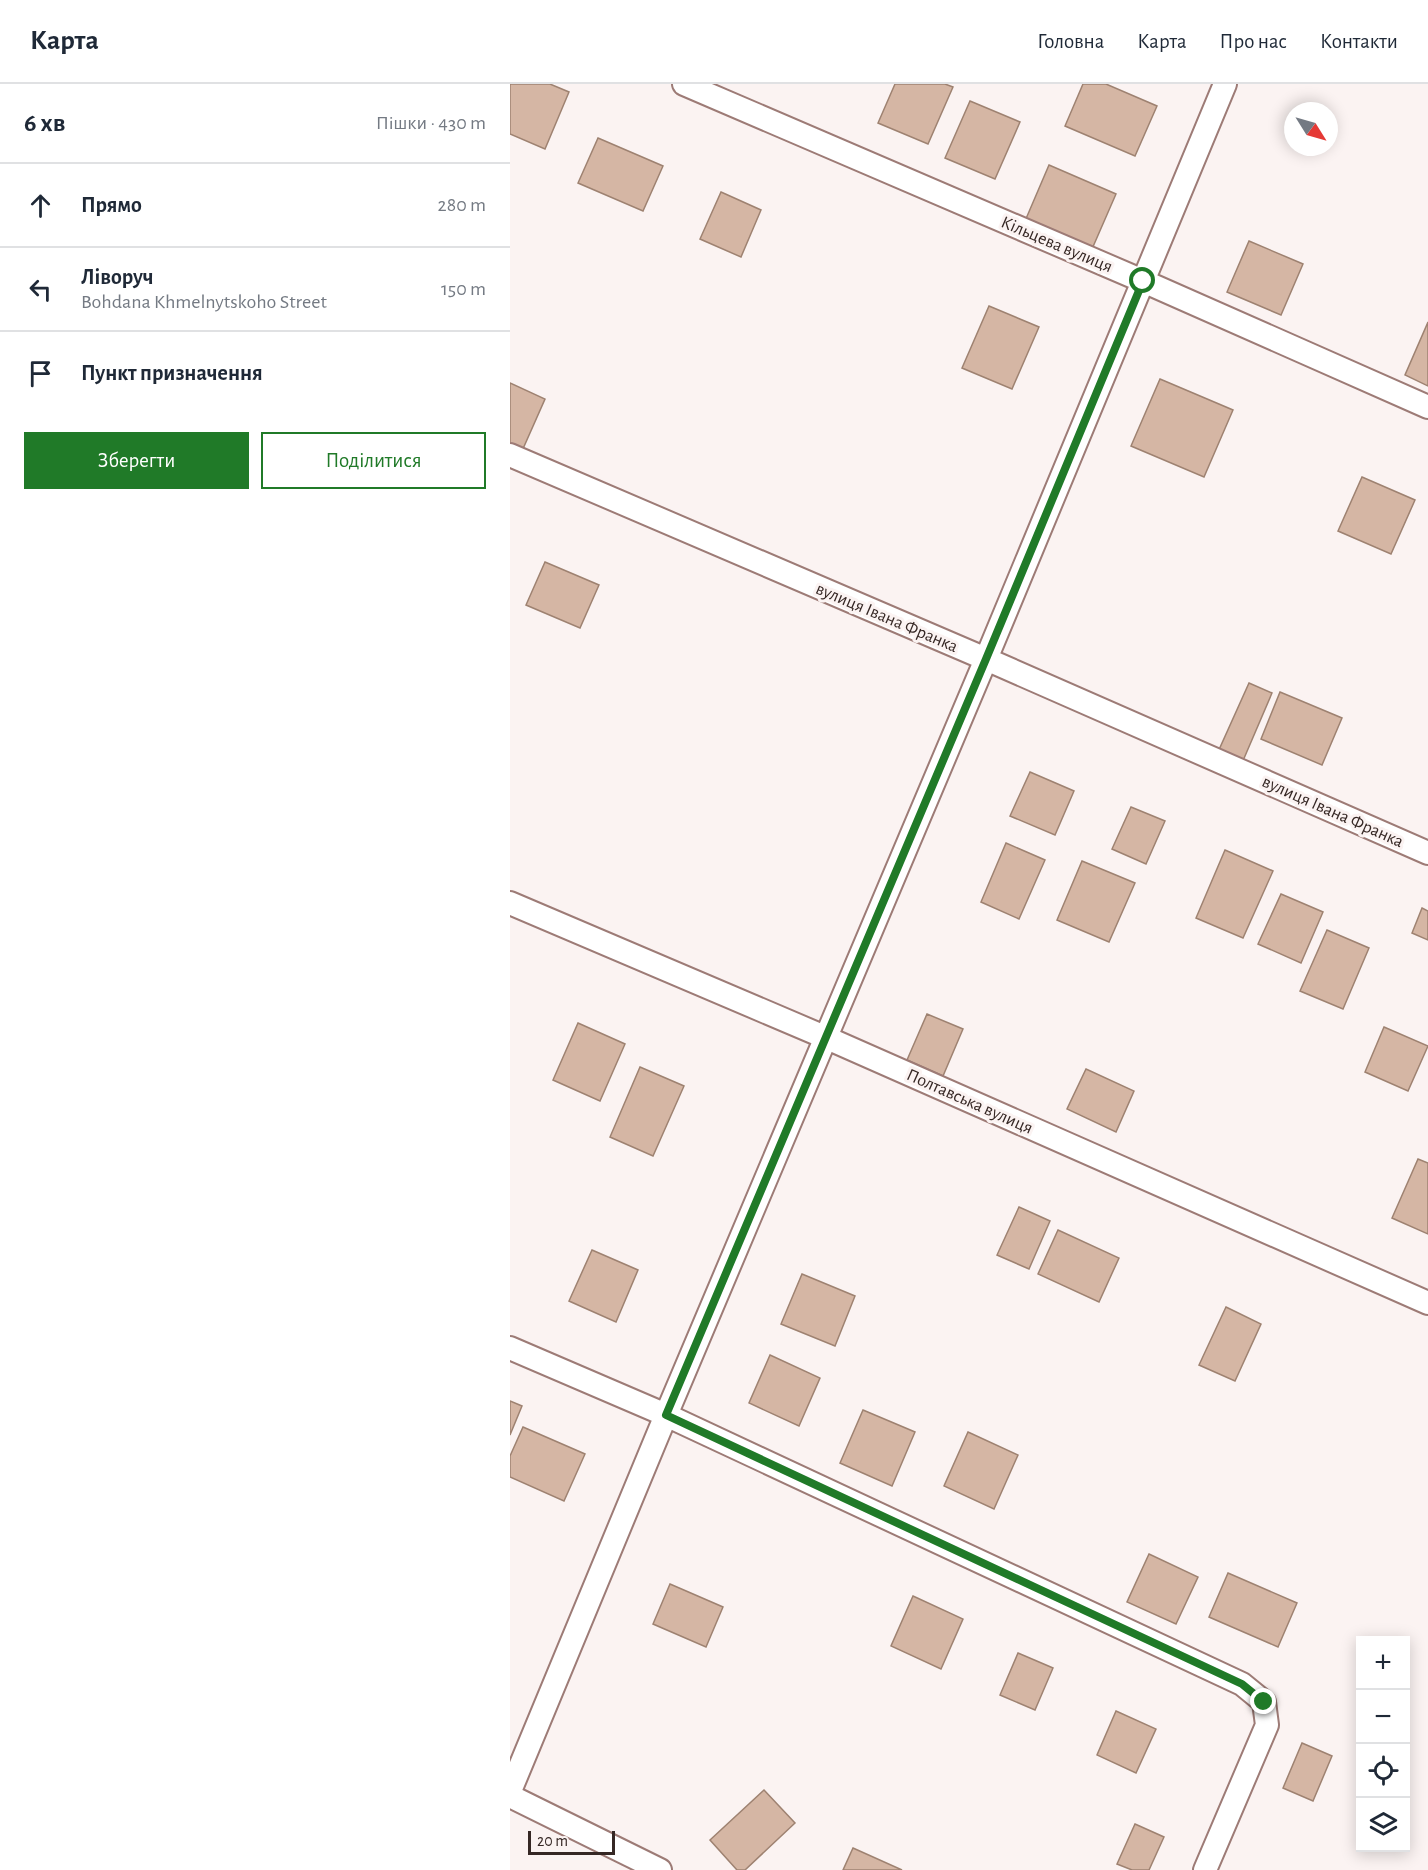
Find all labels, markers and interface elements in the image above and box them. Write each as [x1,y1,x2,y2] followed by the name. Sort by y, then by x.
[30,27,99,55] text: Карта
[1037,31,1104,52] text: Головна
[1137,31,1187,52] text: Карта
[1220,31,1287,52] text: Про нас
[1320,31,1398,52] text: Контакти
[1284,102,1338,156] north arrow
[24,110,65,136] text: 6 хв
[376,113,486,133] text: Пішки · 430 m
[24,189,57,222] icon: ahead
[81,194,142,216] text: Прямо
[438,195,486,215] text: 280 m
[998,213,1115,276] street label: Кільцева вулиця
[81,266,154,288] text: Ліворуч
[1129,267,1155,293] route start
[24,273,57,306] icon: left
[441,279,486,299] text: 150 m
[81,292,327,312] text: Bohdana Khmelnytskoho Street
[24,357,57,390] icon: arrive
[81,362,263,384] text: Пункт призначення
[24,432,249,489] button: Зберегти
[261,432,486,489] button: Поділитися
[813,580,960,656] street label: вулиця Івана Франка
[1259,773,1406,851] street label: вулиця Івана Франка
[904,1066,1035,1138] street label: Полтавська вулиця
[1356,1636,1410,1852] map controls
[1356,1636,1410,1690] button: +
[1250,1688,1276,1714] route end
[1356,1690,1410,1744] button: −
[1356,1744,1410,1798] button: locate
[1356,1798,1410,1852] button: layers
[528,1828,615,1856] scale bar
[537,1833,568,1849] text: 20 m

